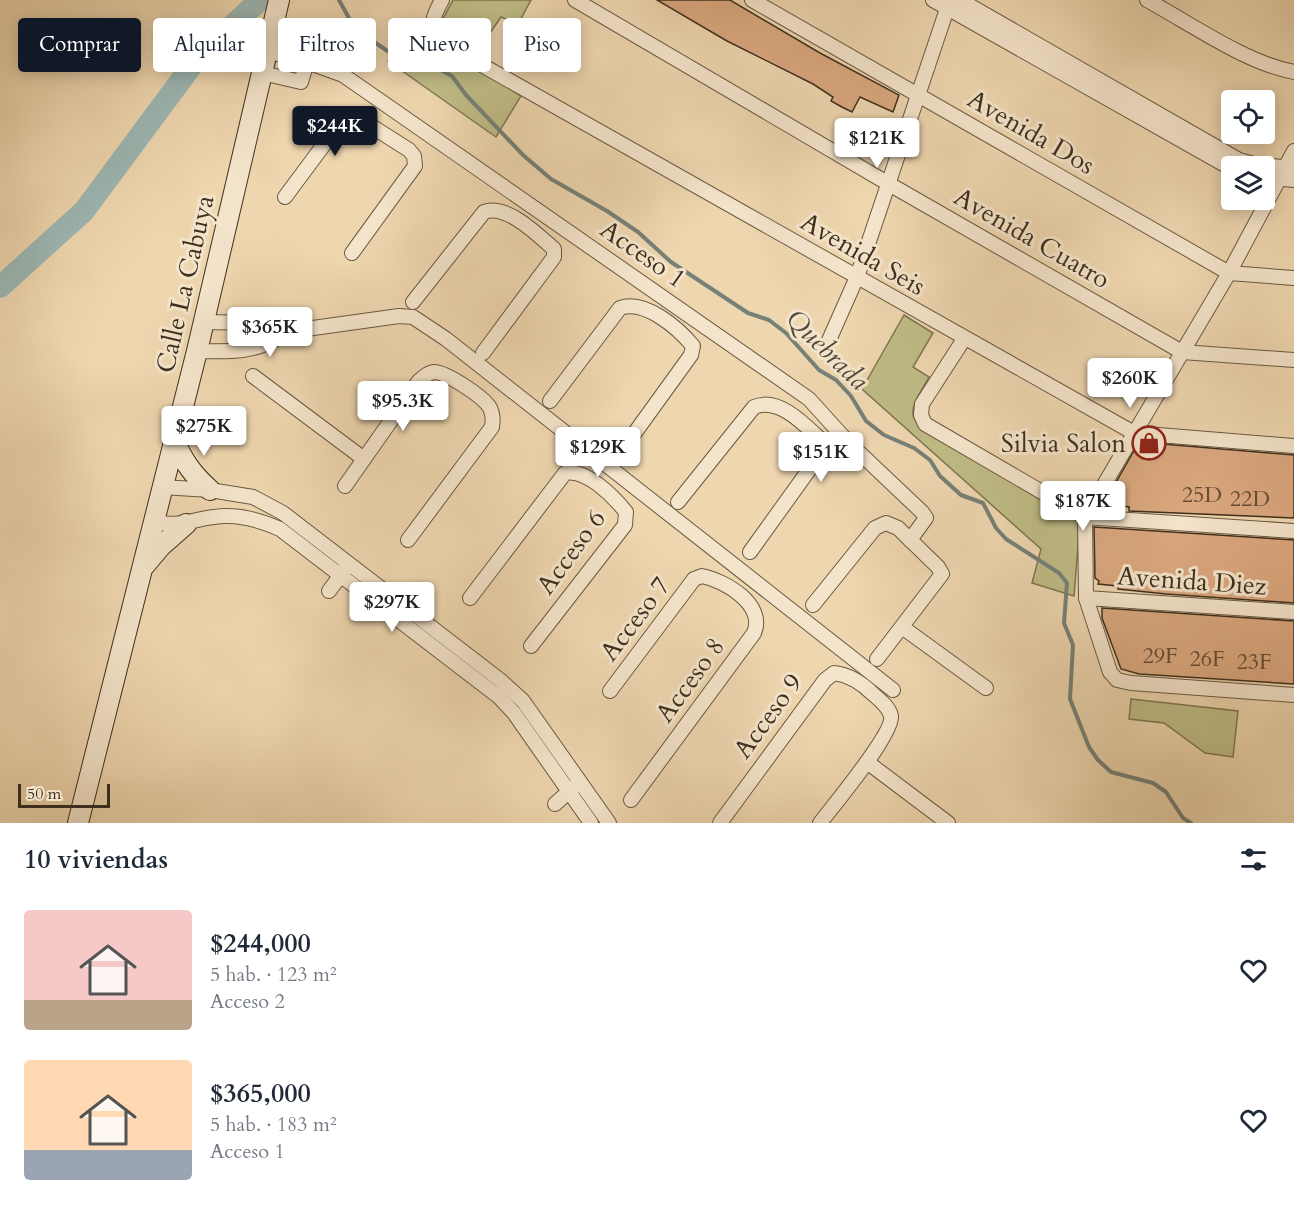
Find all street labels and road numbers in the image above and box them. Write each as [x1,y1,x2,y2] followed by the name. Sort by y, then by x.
[961,81,1101,183] street label: Avenida Dos
[948,179,1116,297] street label: Avenida Cuatro
[148,192,222,376] street label: Calle La Cabuya
[794,204,932,304] street label: Avenida Seis
[593,212,693,296] street label: Acceso 1
[528,502,614,602] street label: Acceso 6
[1116,558,1268,604] street label: Avenida Diez
[592,570,678,668] street label: Acceso 7
[647,630,733,730] street label: Acceso 8
[725,666,811,766] street label: Acceso 9

